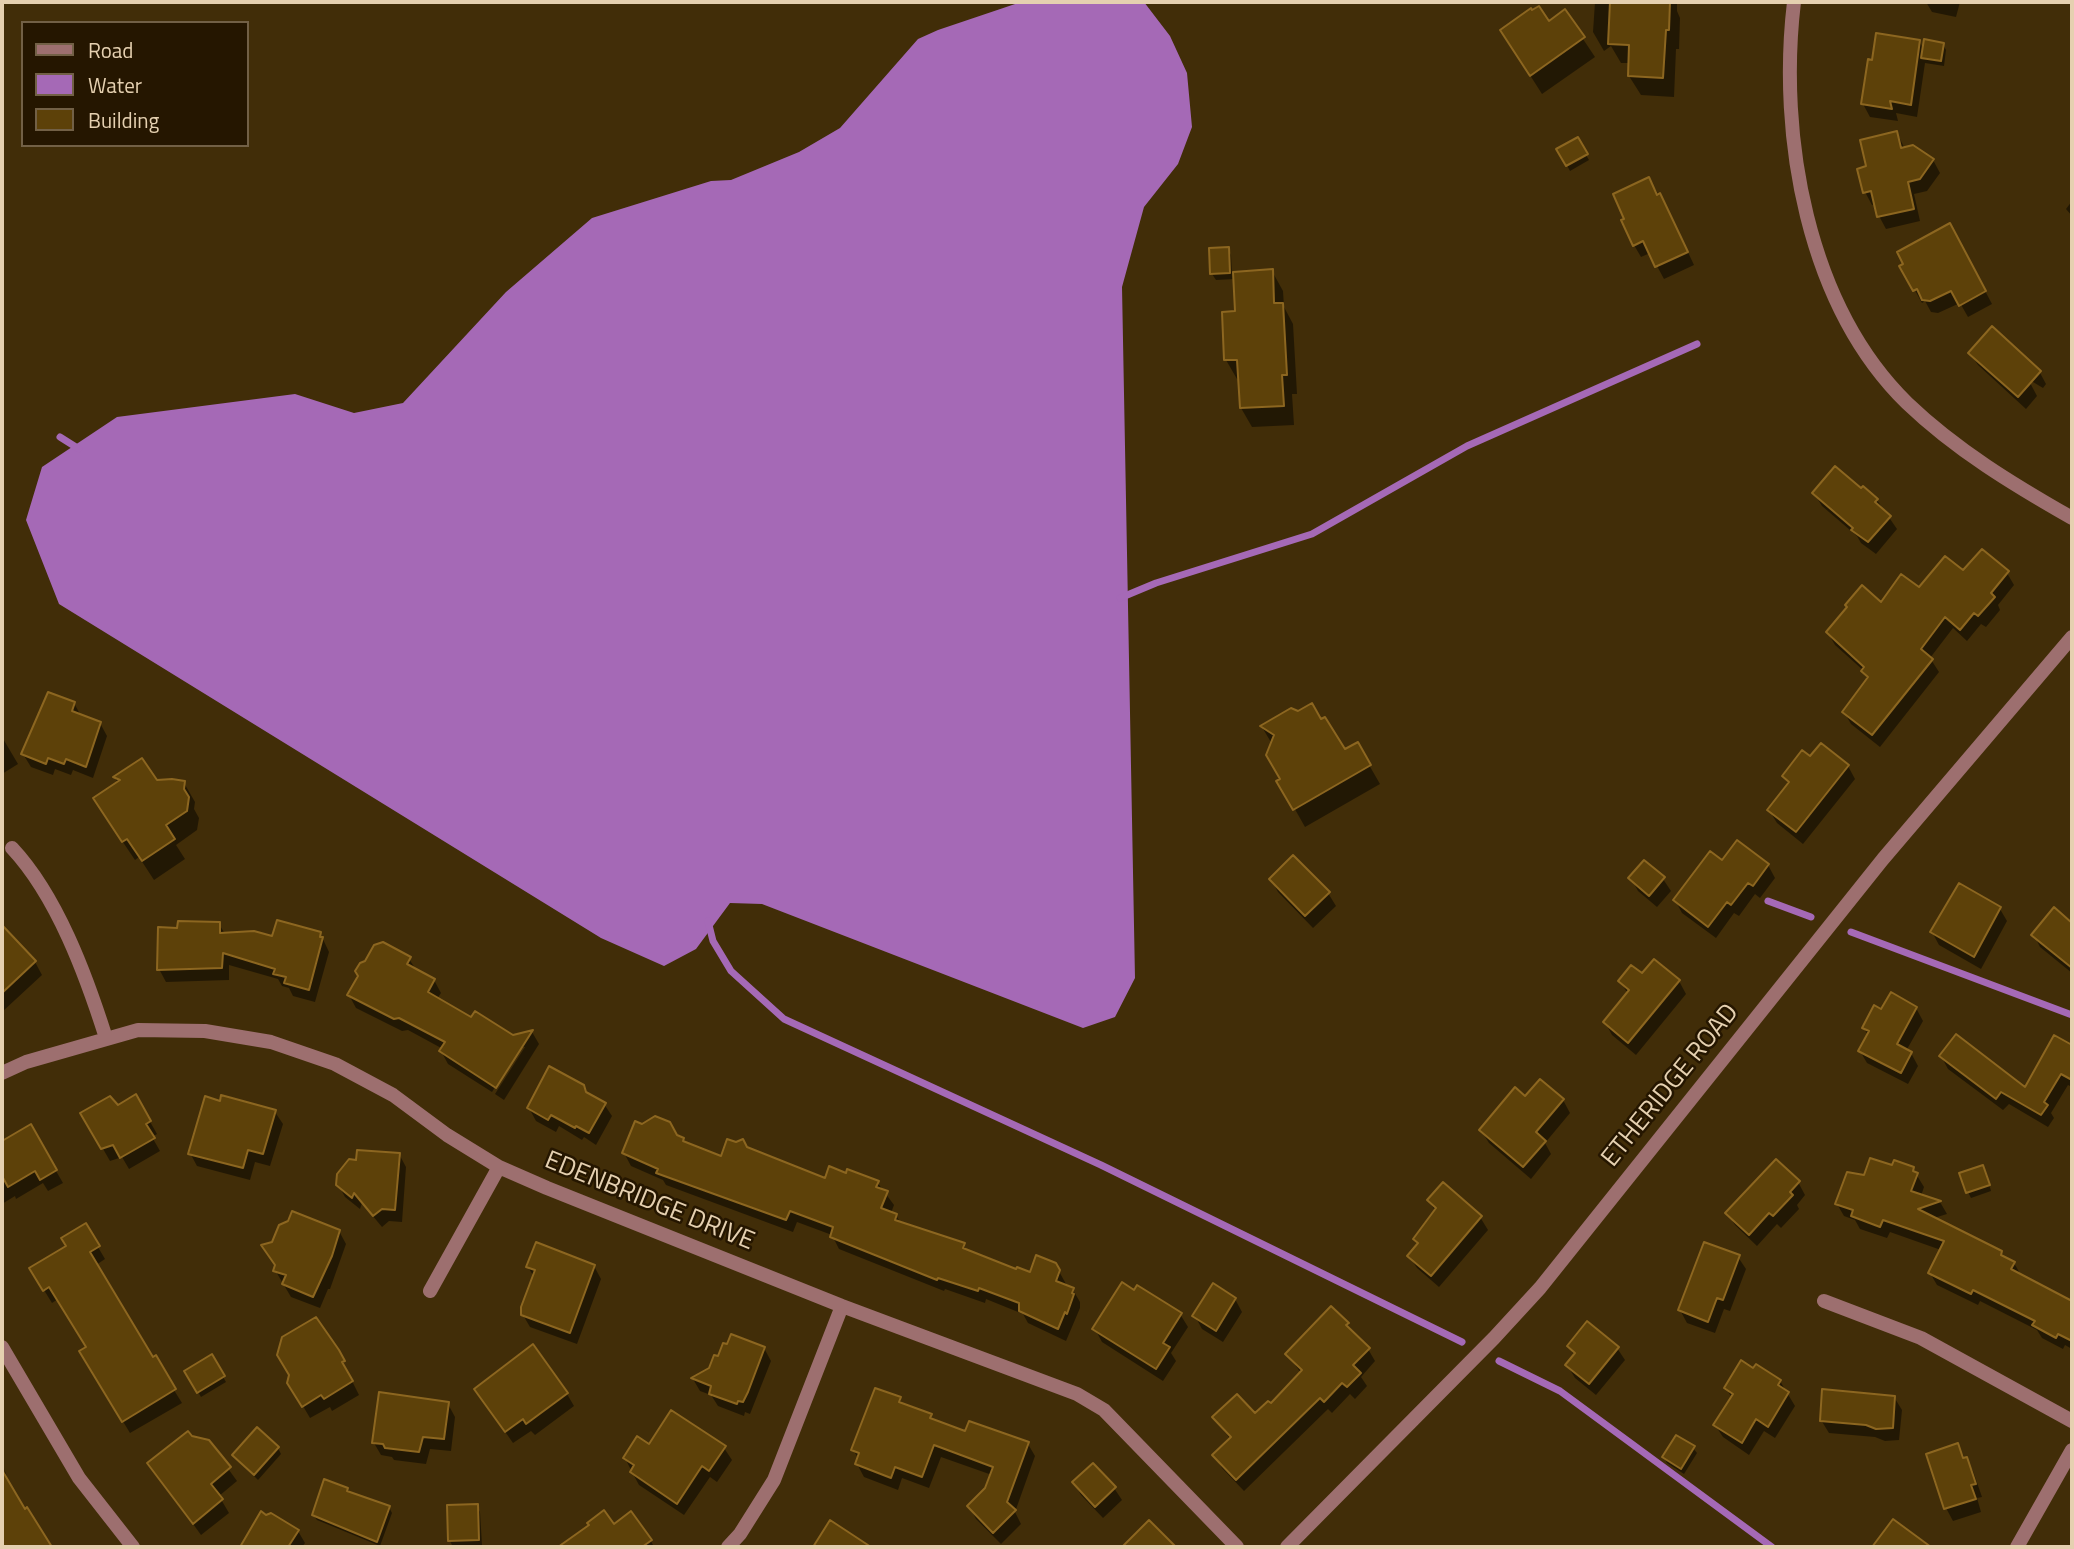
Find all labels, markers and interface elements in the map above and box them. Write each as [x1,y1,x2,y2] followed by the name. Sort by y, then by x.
[21,21,248,147] legend
[88,34,133,66] text: Road
[88,69,142,101] text: Water
[88,104,159,136] text: Building
[1596,998,1746,1174] street label: ETHERIDGE ROAD
[540,1146,758,1258] street label: EDENBRIDGE DRIVE

